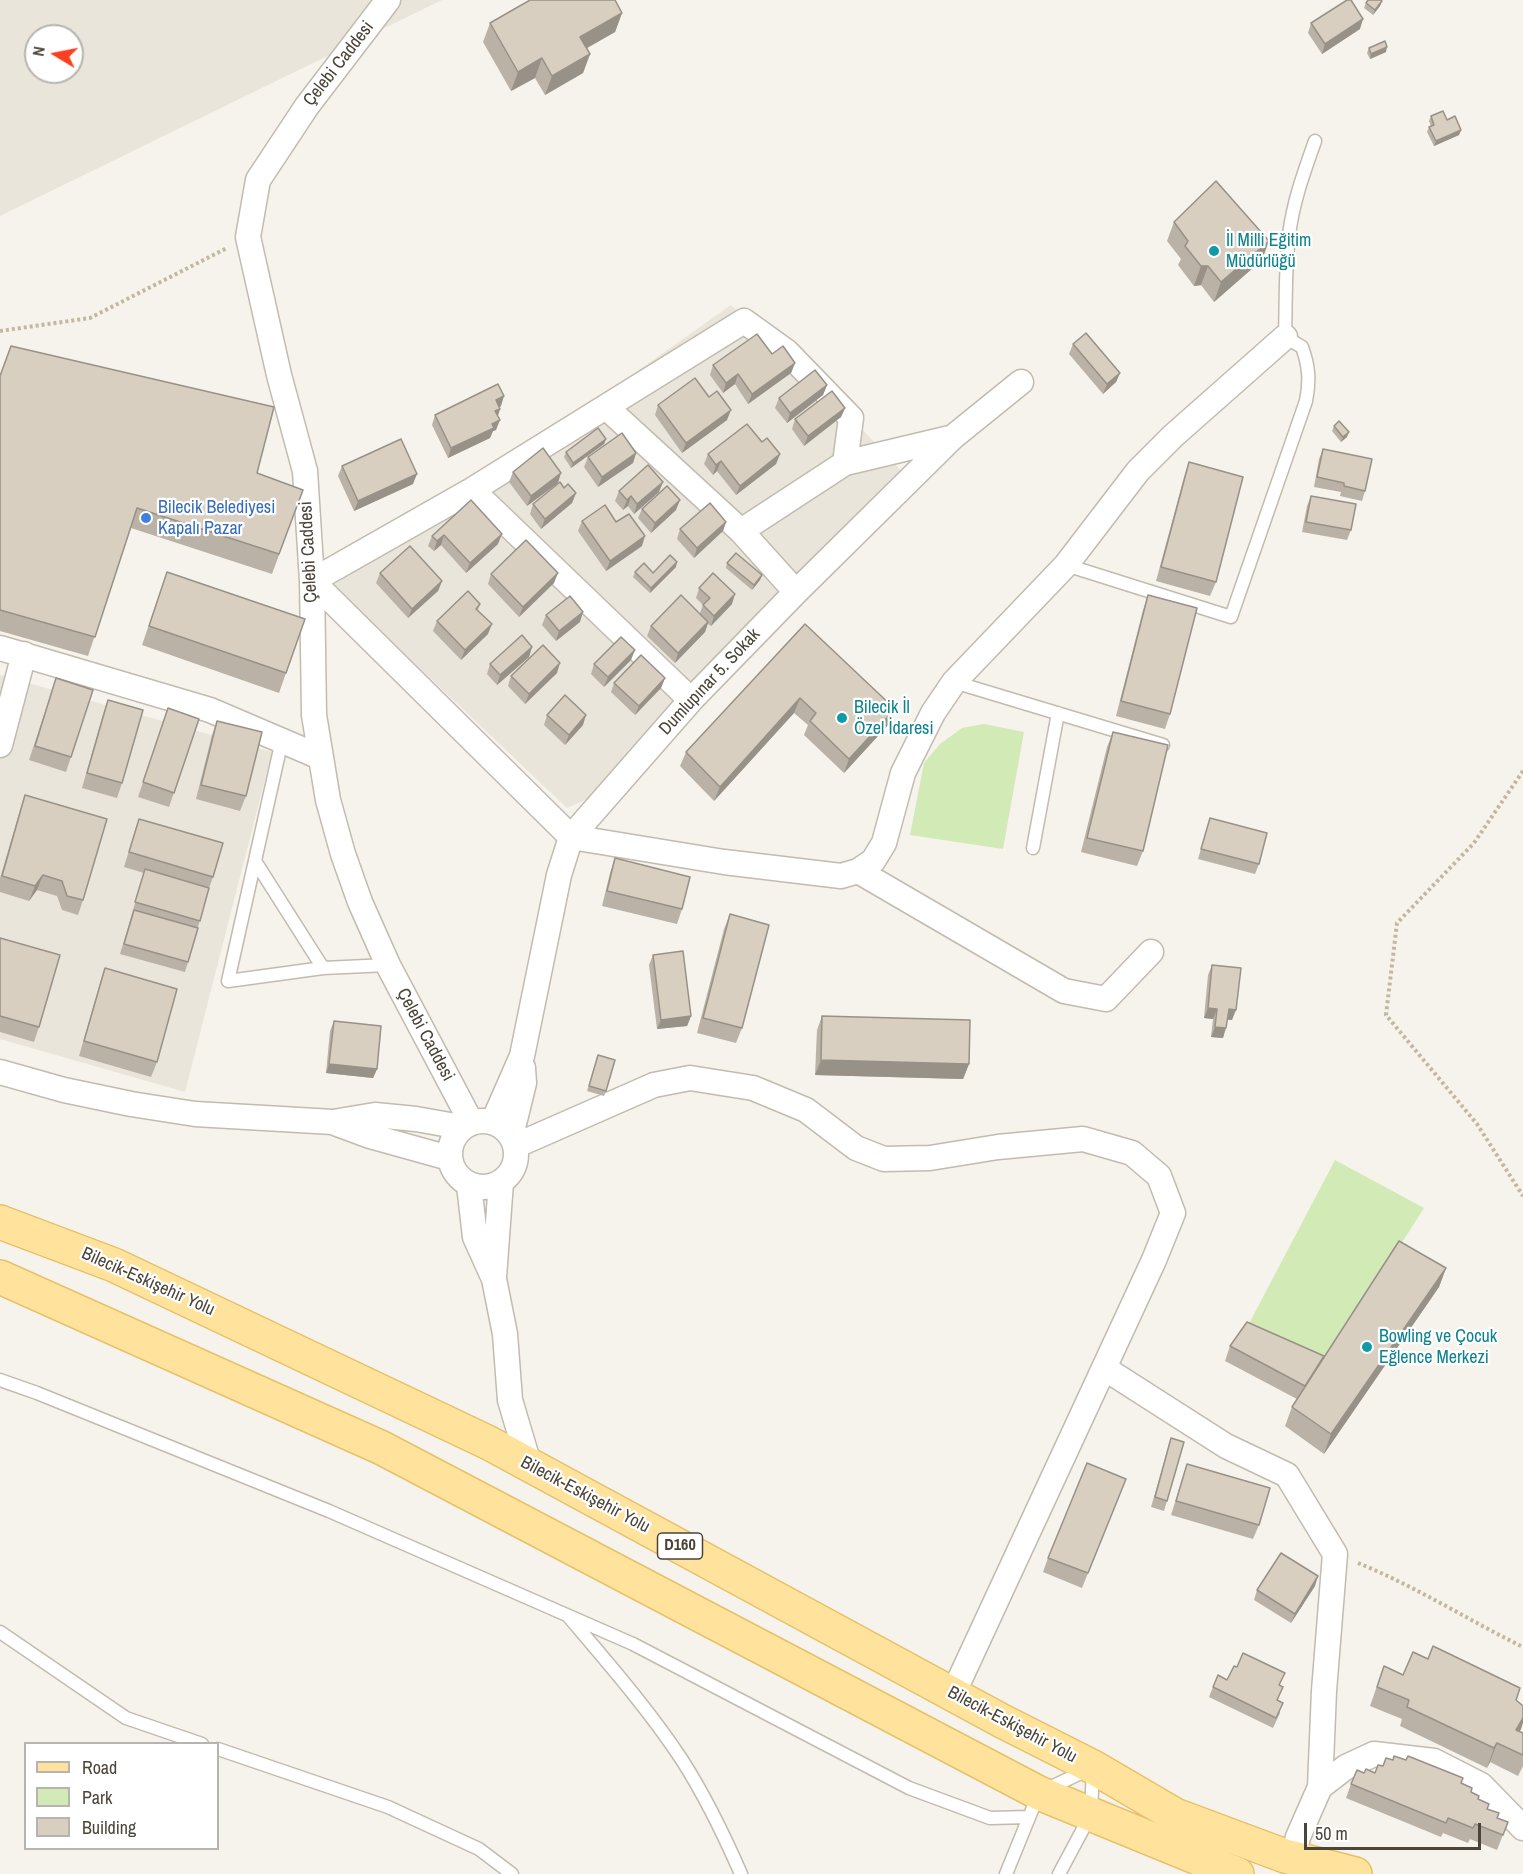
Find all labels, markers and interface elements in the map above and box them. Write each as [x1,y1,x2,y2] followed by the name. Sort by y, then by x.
[299,17,379,111] street label: Çelebi Caddesi
[24,24,84,84] north arrow
[27,45,50,58] text: N
[1226,230,1311,272] place label: İl Milli Eğitim Müdürlüğü
[1207,244,1221,258] marker: İl Milli Eğitim Müdürlüğü
[158,497,275,540] place label: Bilecik Belediyesi Kapalı Pazar
[296,501,322,603] street label: Çelebi Caddesi
[139,511,153,525] marker: Bilecik Belediyesi Kapalı Pazar
[655,624,765,740] street label: Dumlupınar 5. Sokak
[854,697,934,740] place label: Bilecik İl Özel İdaresi
[835,711,849,725] marker: Bilecik İl Özel İdaresi
[392,985,458,1085] street label: Çelebi Caddesi
[78,1243,218,1321] street label: Bilecik-Eskişehir Yolu
[1379,1326,1497,1368] place label: Bowling ve Çocuk Eğlence Merkezi
[1360,1340,1374,1354] marker: Bowling ve Çocuk Eğlence Merkezi
[517,1452,653,1538] street label: Bilecik-Eskişehir Yolu
[658,1533,702,1559] road number: D160
[944,1682,1080,1768] street label: Bilecik-Eskişehir Yolu
[24,1742,219,1850] legend
[82,1755,117,1780] text: Road
[82,1785,112,1810] text: Park
[1307,1811,1484,1849] scale bar
[82,1815,136,1840] text: Building
[1315,1821,1348,1846] text: 50 m

